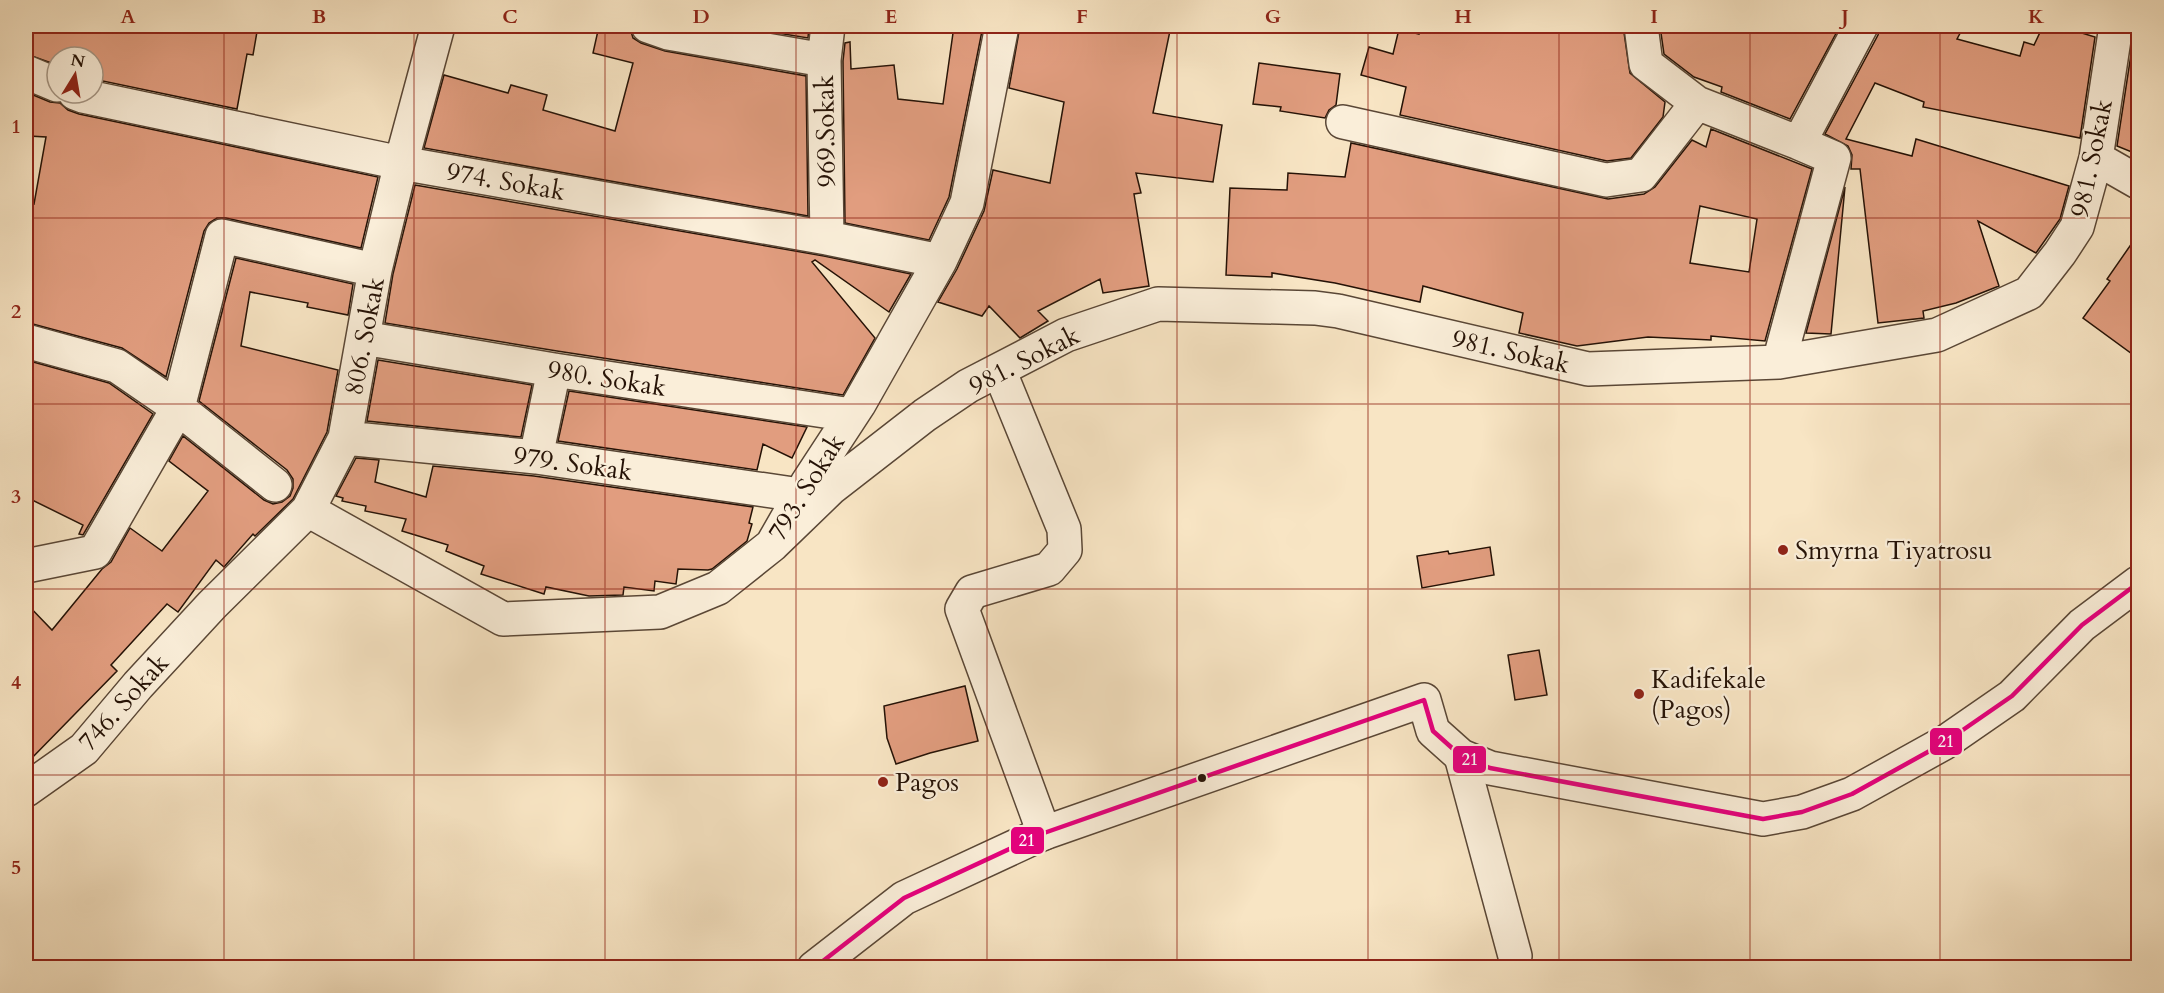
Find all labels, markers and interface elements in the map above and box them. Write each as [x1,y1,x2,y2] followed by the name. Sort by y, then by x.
[120,3,136,30] text: A
[312,3,326,30] text: B
[502,3,518,30] text: C
[692,3,710,30] text: D
[885,3,897,30] text: E
[1076,3,1088,30] text: F
[1265,3,1281,30] text: G
[1454,3,1472,30] text: H
[1650,3,1658,30] text: I
[1838,3,1849,30] text: J
[2028,3,2045,30] text: K
[45,45,105,105] north arrow
[69,49,87,73] text: N
[807,74,844,188] street label: 969.Sokak
[2062,96,2121,220] street label: 981. Sokak
[11,113,21,140] text: 1
[444,154,568,209] street label: 974. Sokak
[336,274,393,398] street label: 806. Sokak
[11,298,21,325] text: 2
[963,318,1086,403] street label: 981. Sokak
[1449,321,1573,382] street label: 981. Sokak
[545,352,669,405] street label: 980. Sokak
[760,427,853,547] street label: 793. Sokak
[511,438,635,489] street label: 979. Sokak
[11,483,21,510] text: 3
[1795,533,1992,568] place label: Smyrna Tiyatrosu
[1776,543,1790,557] marker: Smyrna Tiyatrosu
[70,646,176,759] street label: 746. Sokak
[1651,662,1766,727] place label: Kadifekale (Pagos)
[11,669,21,696] text: 4
[1632,687,1646,701] marker: Kadifekale (Pagos)
[1929,727,1963,756] line badge: 21
[1938,731,1954,753] text: 21
[1452,745,1487,774] line badge: 21
[1462,749,1478,771] text: 21
[895,765,959,800] place label: Pagos
[1196,772,1208,784] unlabelled marker
[876,775,890,789] marker: Pagos
[1010,826,1045,855] line badge: 21
[1019,830,1035,852] text: 21
[11,854,21,881] text: 5

